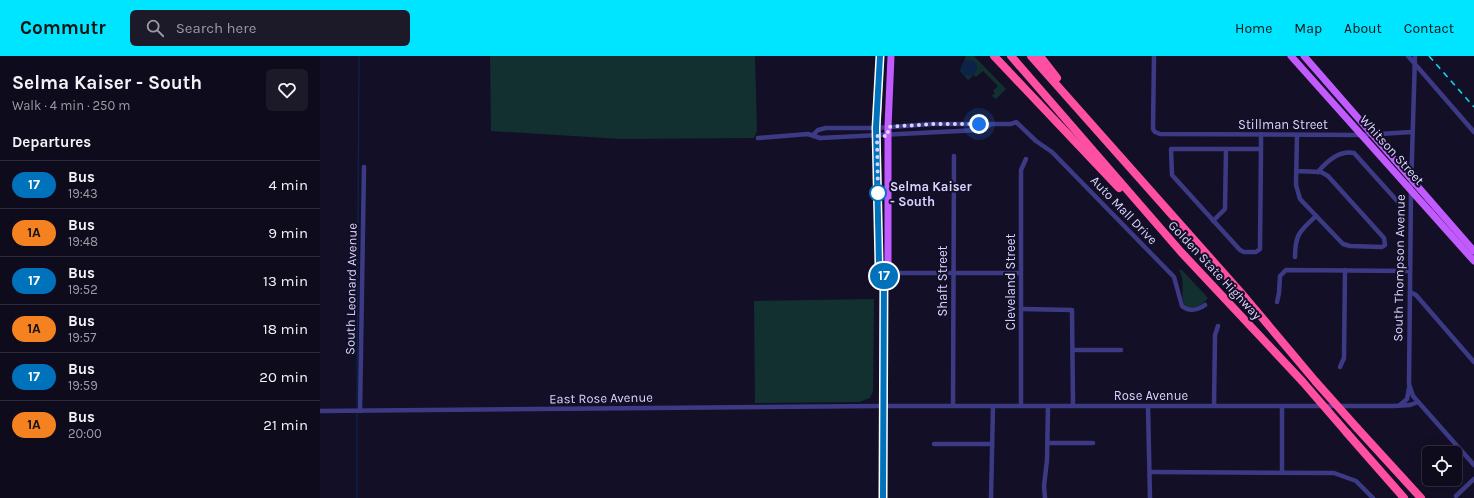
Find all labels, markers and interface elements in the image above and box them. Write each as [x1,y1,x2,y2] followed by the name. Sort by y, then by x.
[130,10,410,46] search box
[20,17,106,39] text: Commutr
[144,17,166,39] icon: search
[176,19,256,37] text: Search here
[1235,20,1272,37] text: Home
[1294,20,1322,37] text: Map
[1344,20,1382,37] text: About
[1404,20,1454,37] text: Contact
[266,69,308,111] button: heart
[12,72,202,94] text: Selma Kaiser - South
[12,98,130,113] text: Walk · 4 min · 250 m
[1357,112,1427,188] street label: Whitson Street
[969,114,989,134] your location
[1238,117,1328,132] street label: Stillman Street
[12,133,91,151] text: Departures
[68,168,95,186] text: Bus
[1088,173,1161,248] street label: Auto Mall Drive
[28,176,40,193] text: 17
[269,176,308,194] text: 4 min
[890,179,972,209] place label: Selma Kaiser - South
[869,184,887,202] marker: Selma Kaiser - South
[68,186,98,201] text: 19:43
[1390,194,1408,342] street label: South Thompson Avenue
[68,216,95,234] text: Bus
[1165,218,1265,322] street label: Golden State Highway
[342,223,360,355] street label: South Leonard Avenue
[27,224,41,241] text: 1A
[268,224,308,242] text: 9 min
[68,234,98,249] text: 19:48
[1003,234,1018,330] street label: Cleveland Street
[935,245,950,316] street label: Shaft Street
[866,263,902,289] line badge: 17
[68,264,95,282] text: Bus
[878,267,890,284] text: 17
[28,272,40,289] text: 17
[263,272,308,290] text: 13 min
[68,282,98,297] text: 19:52
[68,312,95,330] text: Bus
[27,320,41,337] text: 1A
[263,320,308,338] text: 18 min
[68,330,96,345] text: 19:57
[68,360,95,378] text: Bus
[28,368,40,385] text: 17
[259,368,308,386] text: 20 min
[68,378,98,393] text: 19:59
[1114,388,1189,403] street label: Rose Avenue
[549,390,653,406] street label: East Rose Avenue
[68,408,95,426] text: Bus
[27,416,41,433] text: 1A
[263,416,308,434] text: 21 min
[68,426,102,441] text: 20:00
[1422,446,1462,486] map controls
[1422,446,1462,486] button: locate

